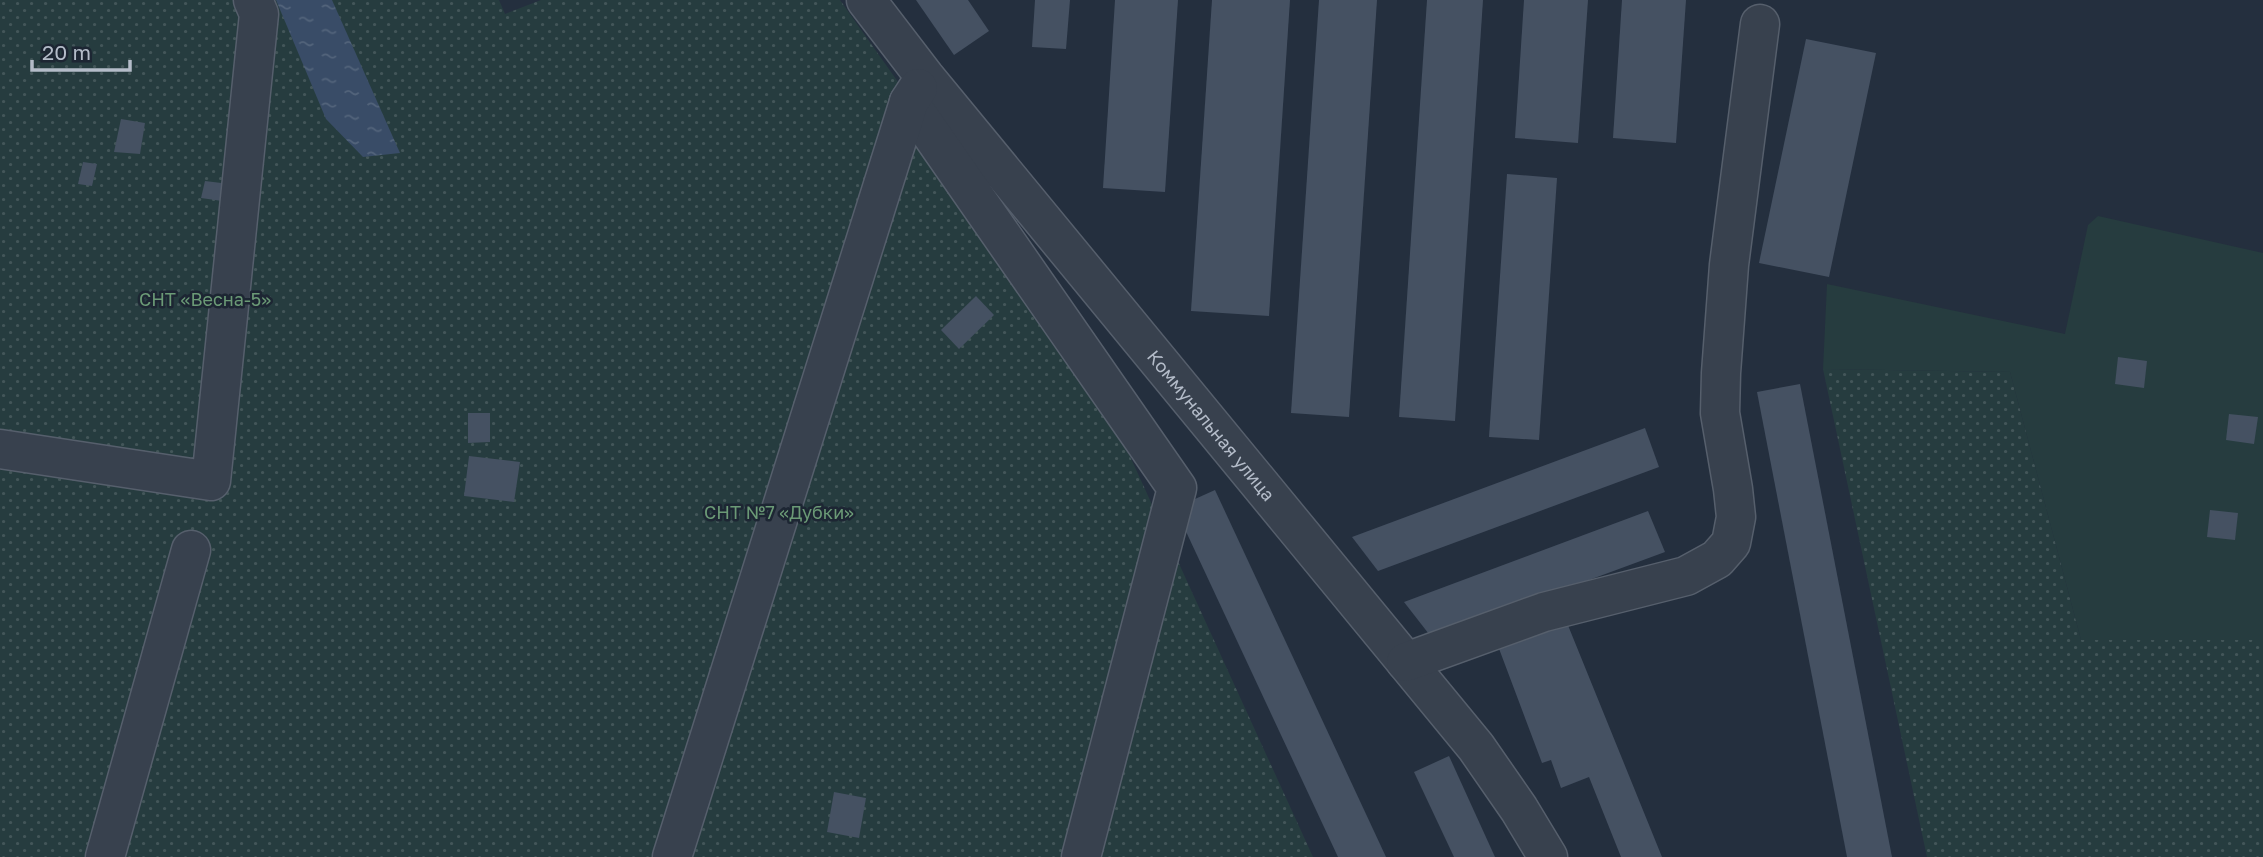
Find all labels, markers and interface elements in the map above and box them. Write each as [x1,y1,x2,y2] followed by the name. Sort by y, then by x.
[32,28,130,72] scale bar
[42,39,91,65] text: 20 m
[139,288,271,310] park label: СНТ «Весна-5»
[1143,345,1280,505] street label: Коммунальная улица
[704,501,854,523] park label: СНТ №7 «Дубки»

